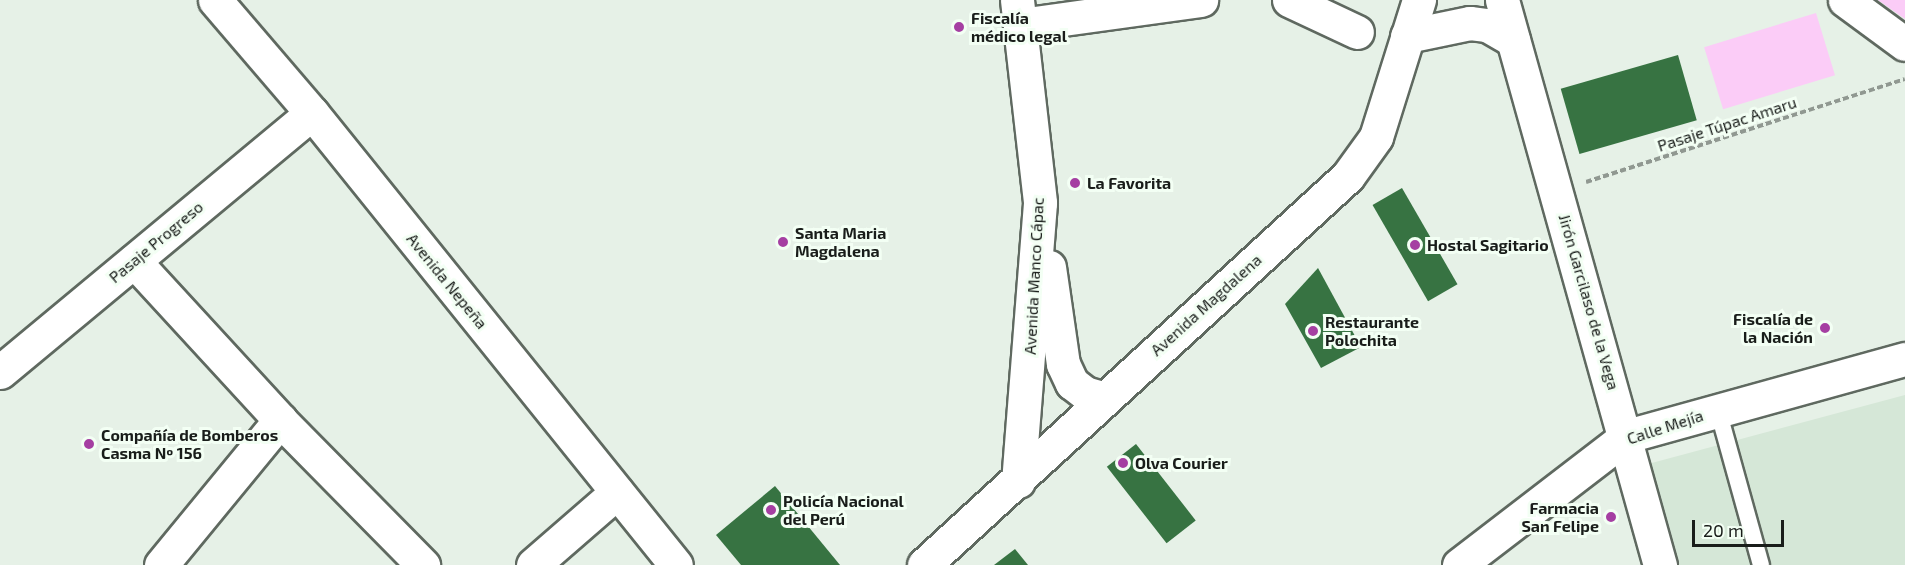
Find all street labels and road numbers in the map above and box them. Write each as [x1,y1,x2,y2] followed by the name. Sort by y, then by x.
[1655,92,1799,156] street label: Pasaje Túpac Amaru
[105,197,207,287] street label: Pasaje Progreso
[1020,197,1048,355] street label: Avenida Manco Cápac
[1555,212,1623,392] street label: Jirón Garcilaso de la Vega
[403,229,491,333] street label: Avenida Nepeña
[1147,250,1265,360] street label: Avenida Magdalena
[1624,406,1706,448] street label: Calle Mejía

